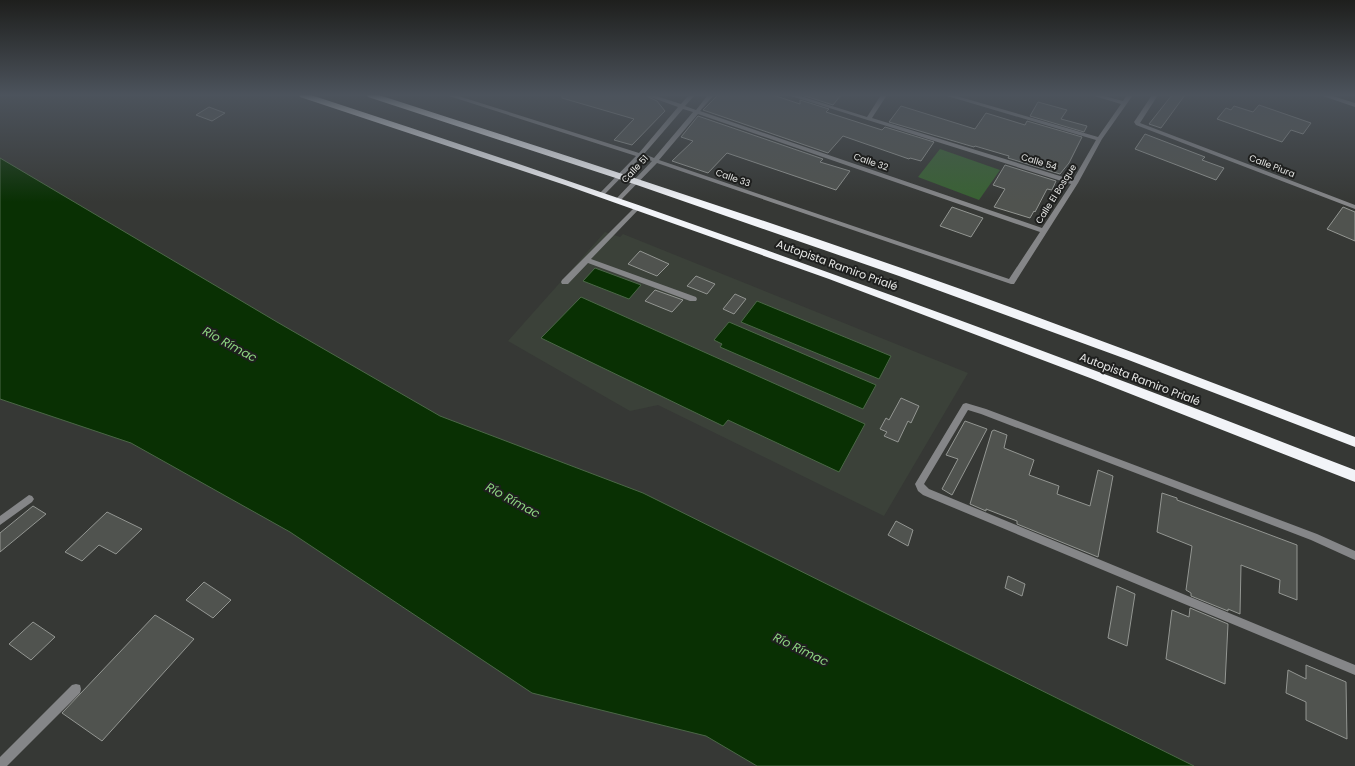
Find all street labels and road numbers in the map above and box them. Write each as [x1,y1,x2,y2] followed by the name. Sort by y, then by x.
[852,150,890,174] street label: Calle 32
[1020,151,1059,173] street label: Calle 54
[619,152,651,186] street label: Calle 51
[1247,152,1297,180] street label: Calle Piura
[1033,162,1079,226] street label: Calle El Bosque
[714,166,752,190] street label: Calle 33
[774,236,900,294] street label: Autopista Ramiro Prialé
[1077,349,1203,409] street label: Autopista Ramiro Prialé

